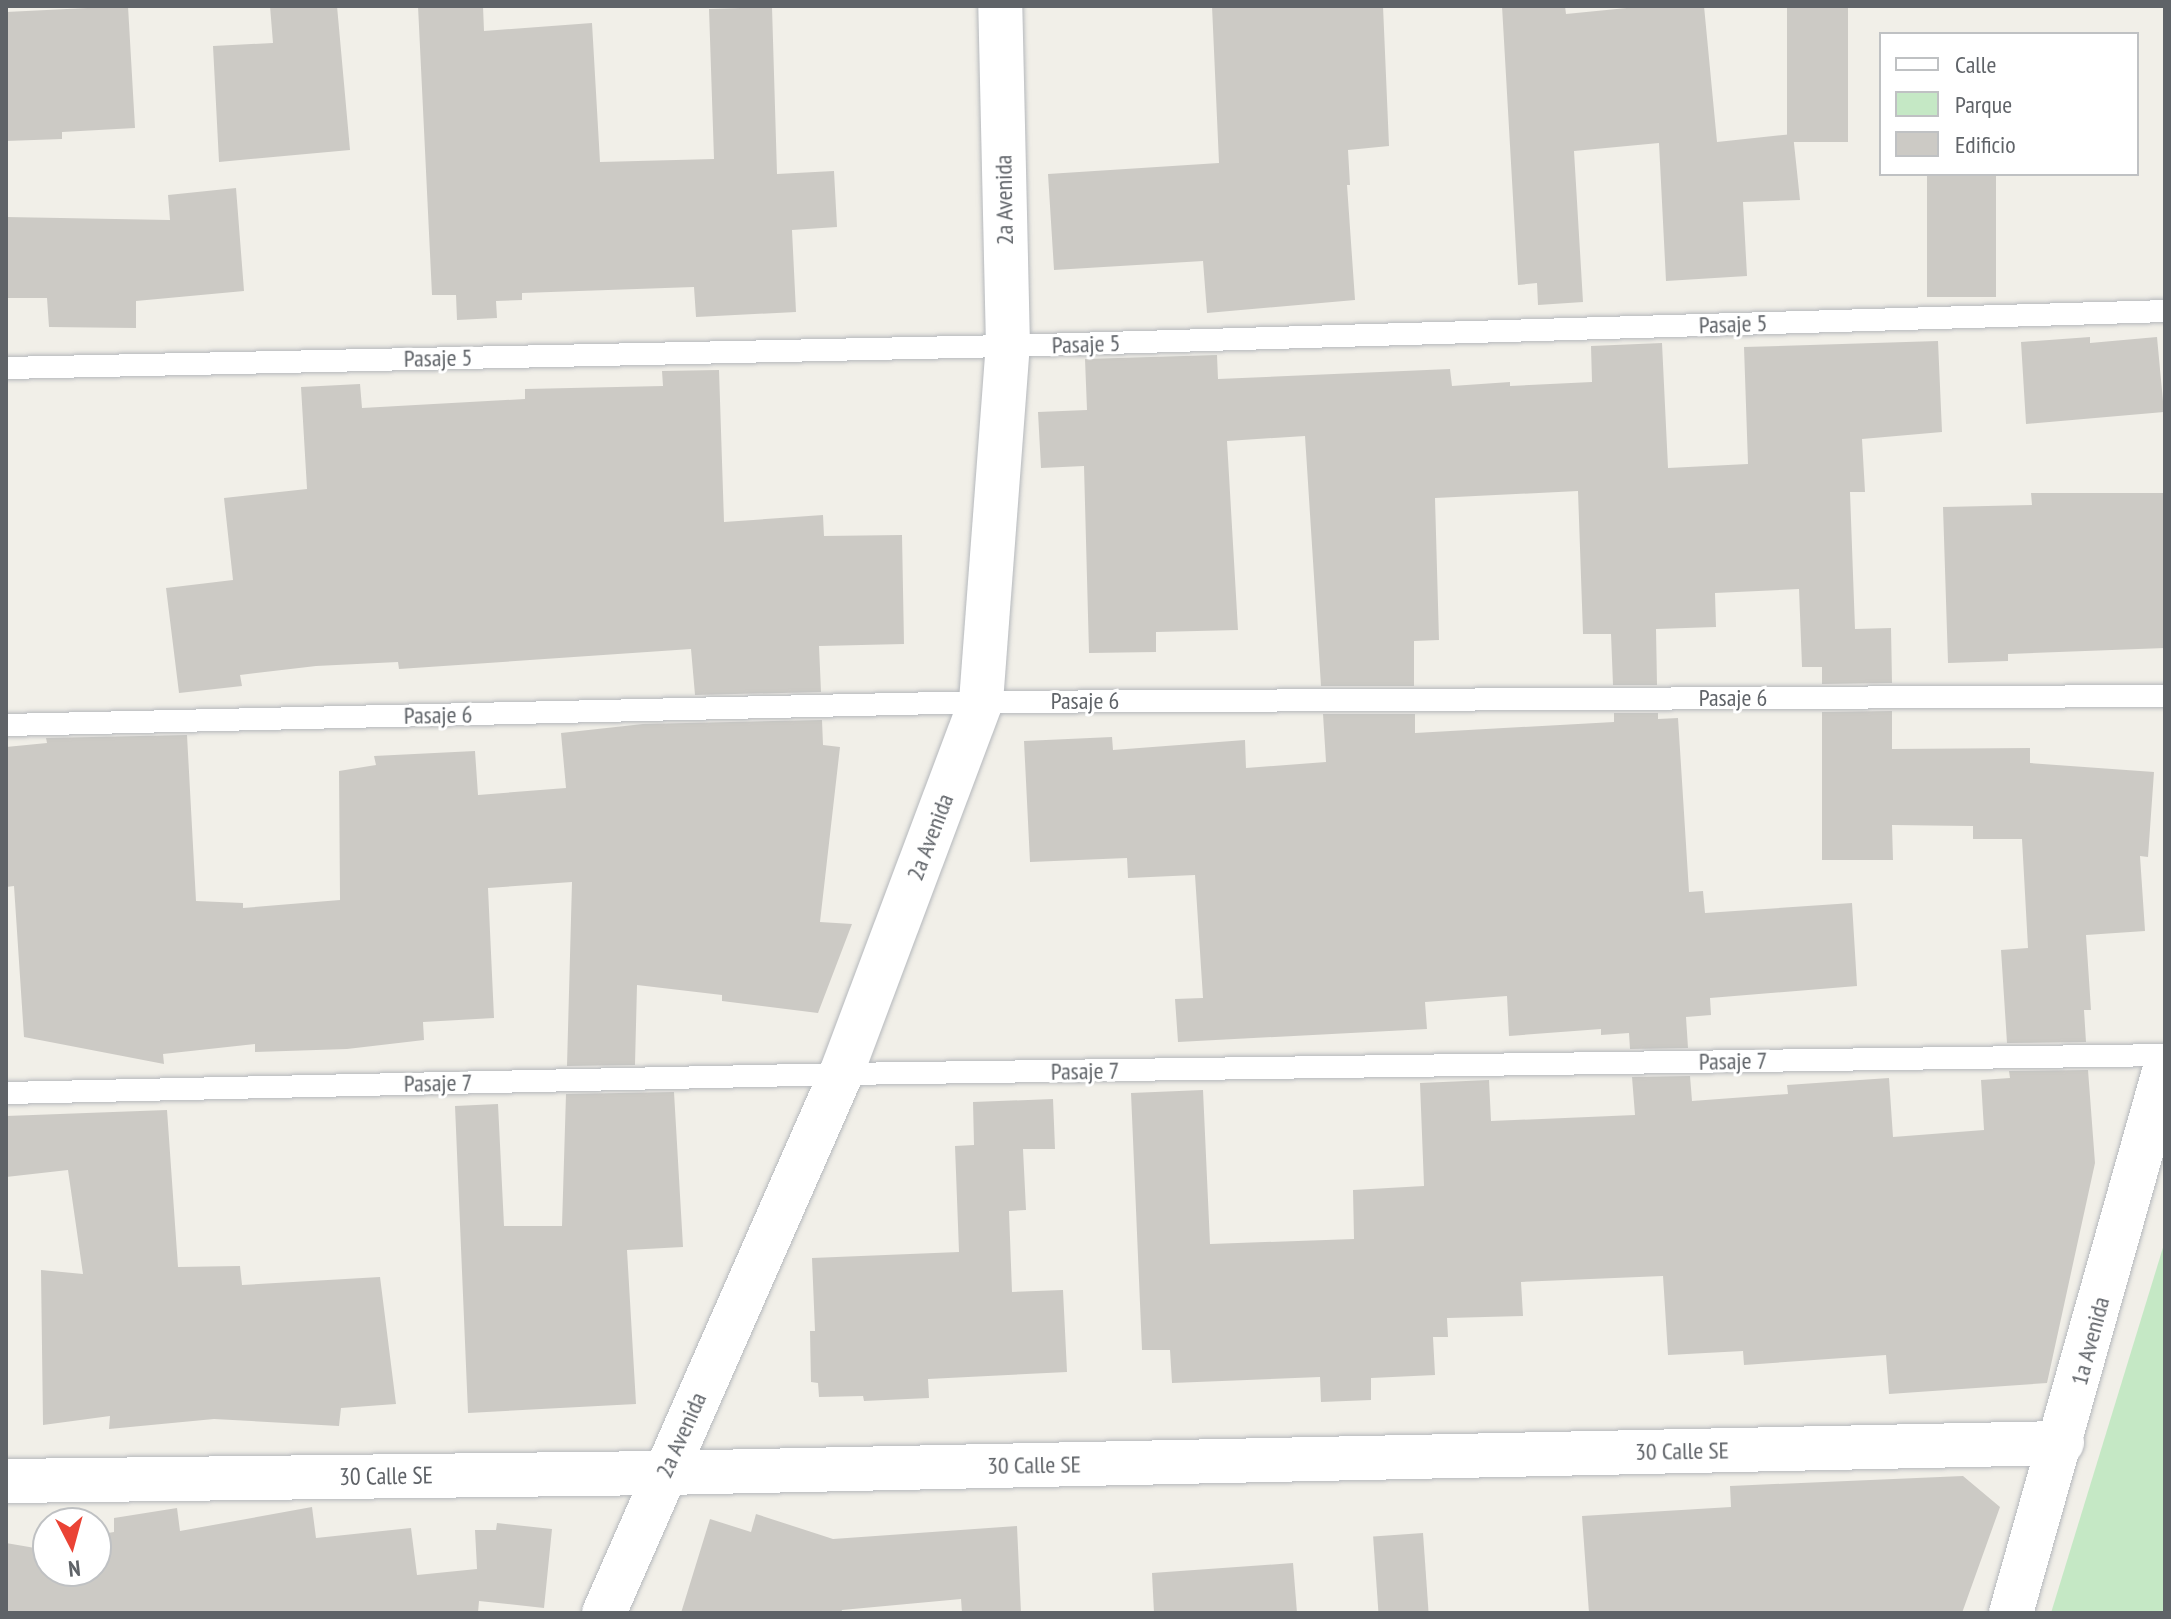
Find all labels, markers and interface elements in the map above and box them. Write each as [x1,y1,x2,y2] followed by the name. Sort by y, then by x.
[1879,32,2139,176] legend
[1955,49,1996,80] text: Calle
[1955,89,2012,120] text: Parque
[1955,129,2016,160] text: Edificio
[989,154,1019,246] street label: 2a Avenida
[1698,308,1768,340] street label: Pasaje 5
[1051,328,1121,360] street label: Pasaje 5
[404,343,472,373] street label: Pasaje 5
[1699,684,1767,712] street label: Pasaje 6
[1051,687,1119,715] street label: Pasaje 6
[404,700,472,730] street label: Pasaje 6
[900,789,960,885] street label: 2a Avenida
[1699,1046,1767,1076] street label: Pasaje 7
[1051,1056,1119,1086] street label: Pasaje 7
[404,1068,472,1098] street label: Pasaje 7
[2064,1293,2116,1389] street label: 1a Avenida
[649,1388,713,1482] street label: 2a Avenida
[1635,1436,1729,1466] street label: 30 Calle SE
[987,1450,1081,1480] street label: 30 Calle SE
[339,1461,433,1491] street label: 30 Calle SE
[32,1507,112,1587] north arrow
[67,1554,82,1583] text: N

